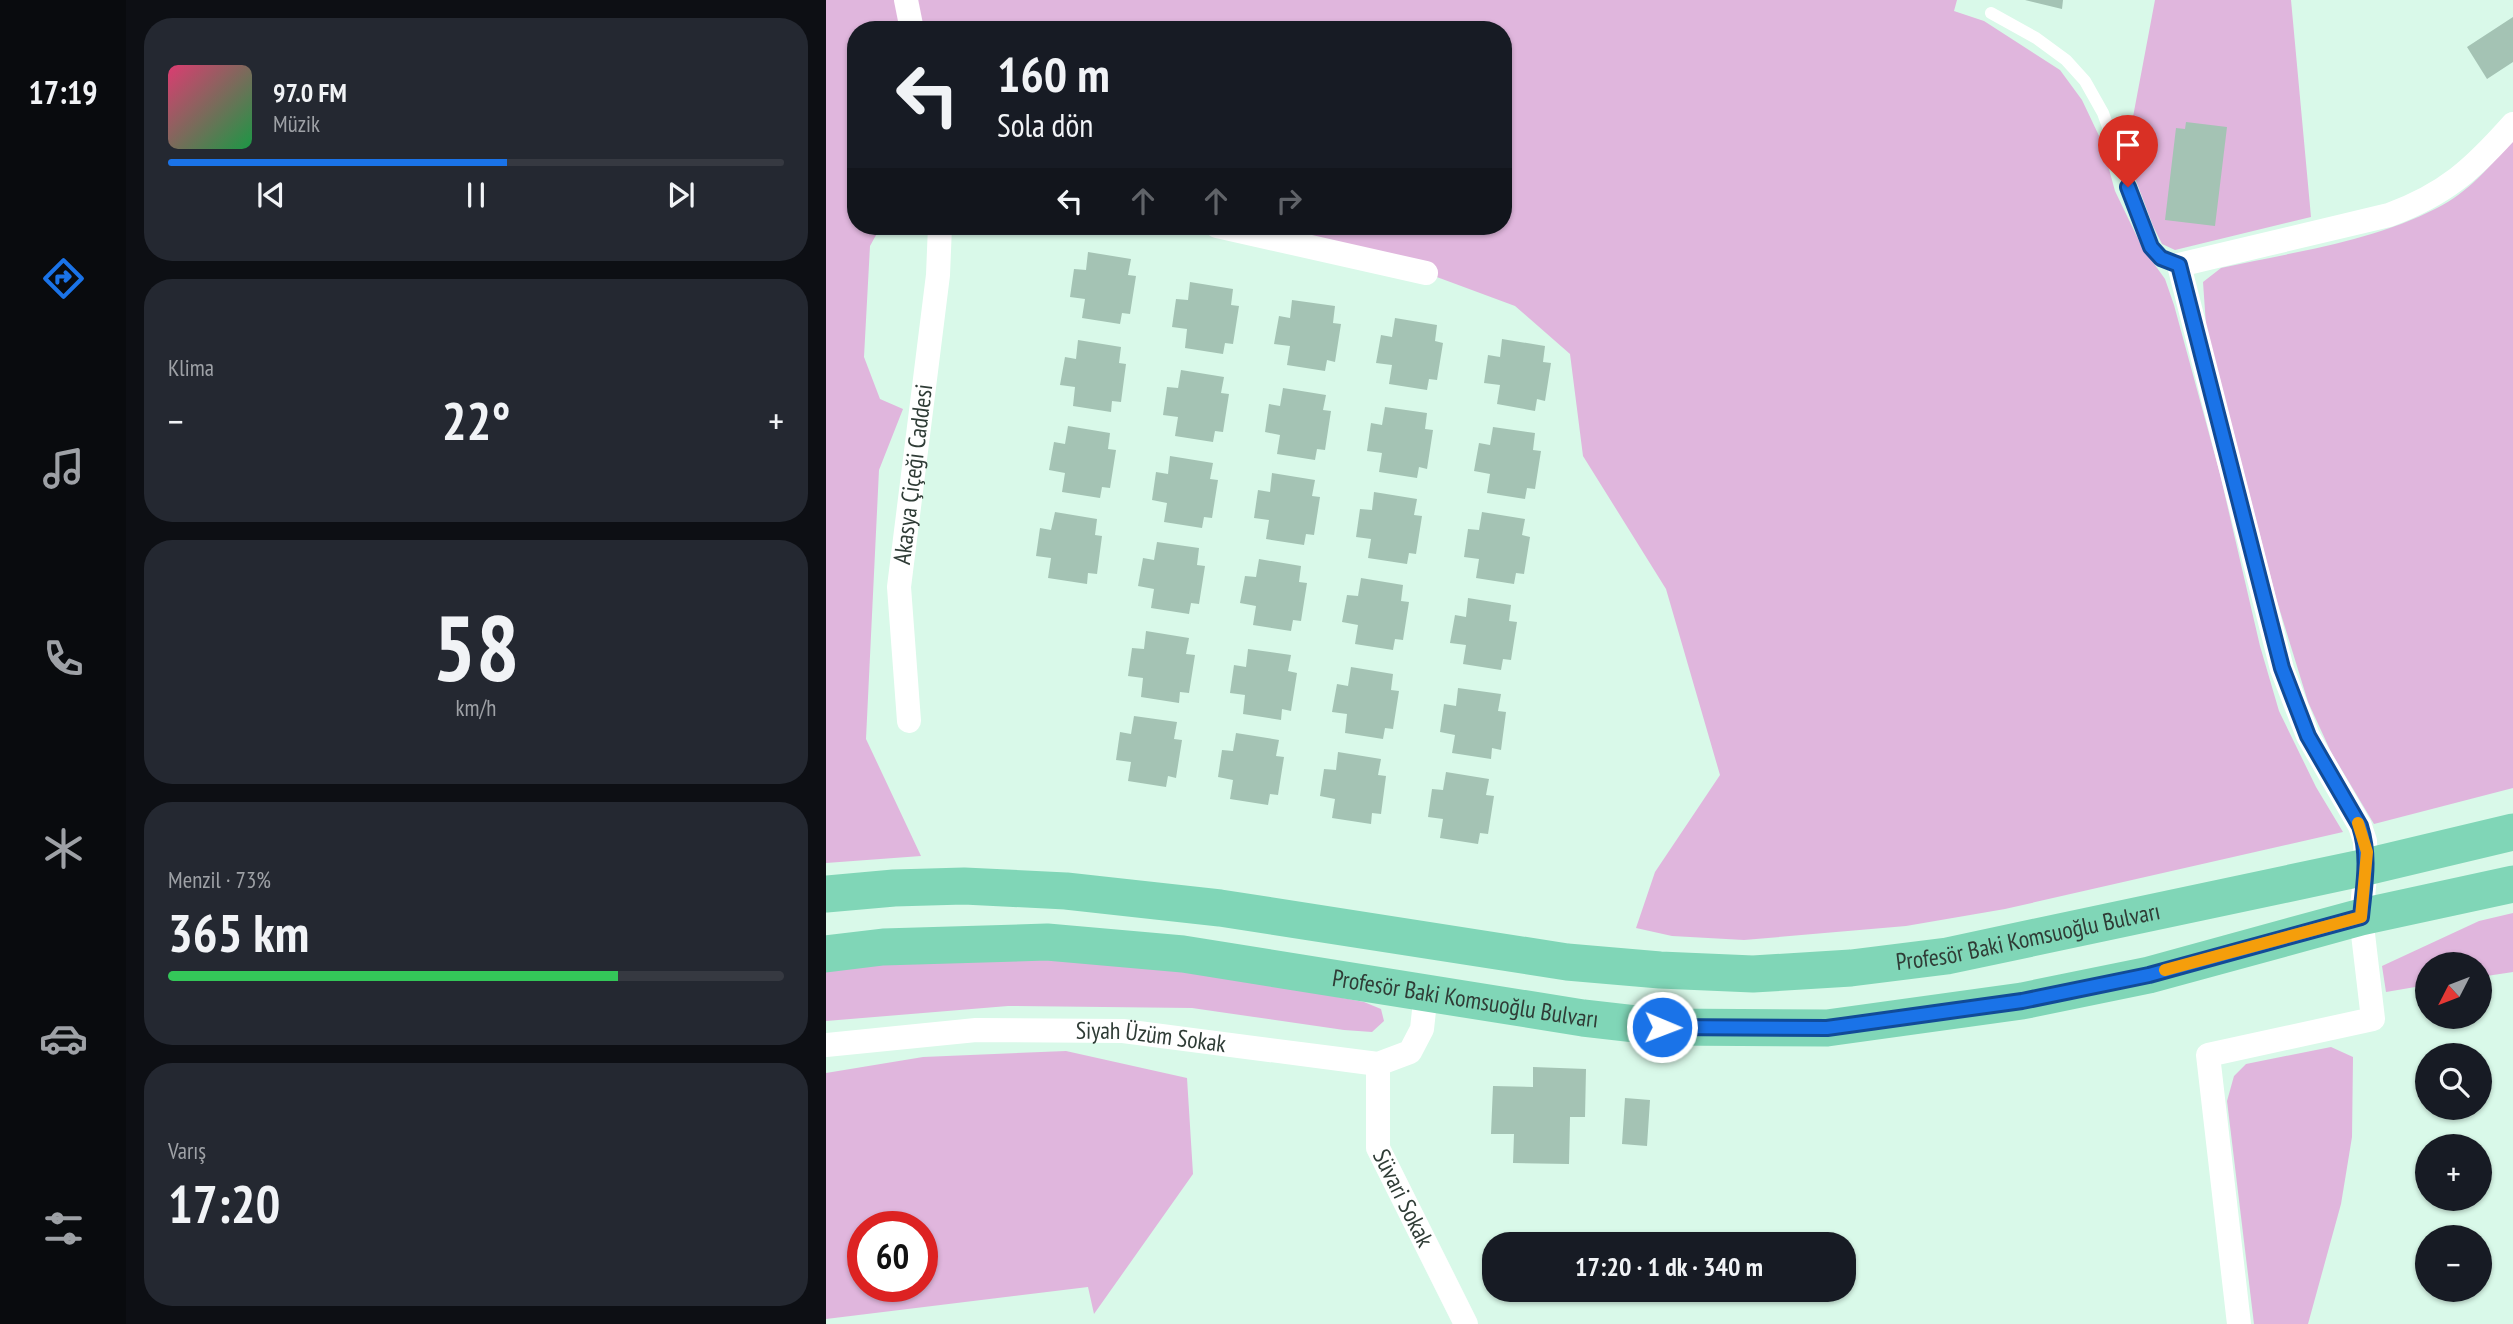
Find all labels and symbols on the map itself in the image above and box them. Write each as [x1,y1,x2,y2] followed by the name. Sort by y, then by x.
[2098,115,2158,187] pin
[886,382,939,566] street label: Akasya Çiçeği Caddesi
[1894,895,2163,977] street label: Profesör Baki Komsuoğlu Bulvarı
[2415,952,2492,1029] north arrow
[1330,962,1600,1035] street label: Profesör Baki Komsuoğlu Bulvarı
[1625,990,1699,1064] position arrow
[1076,1015,1229,1059] street label: Siyah Üzüm Sokak
[1366,1144,1441,1253] street label: Süvari Sokak
[847,1211,938,1302] speed limit sign: 60

